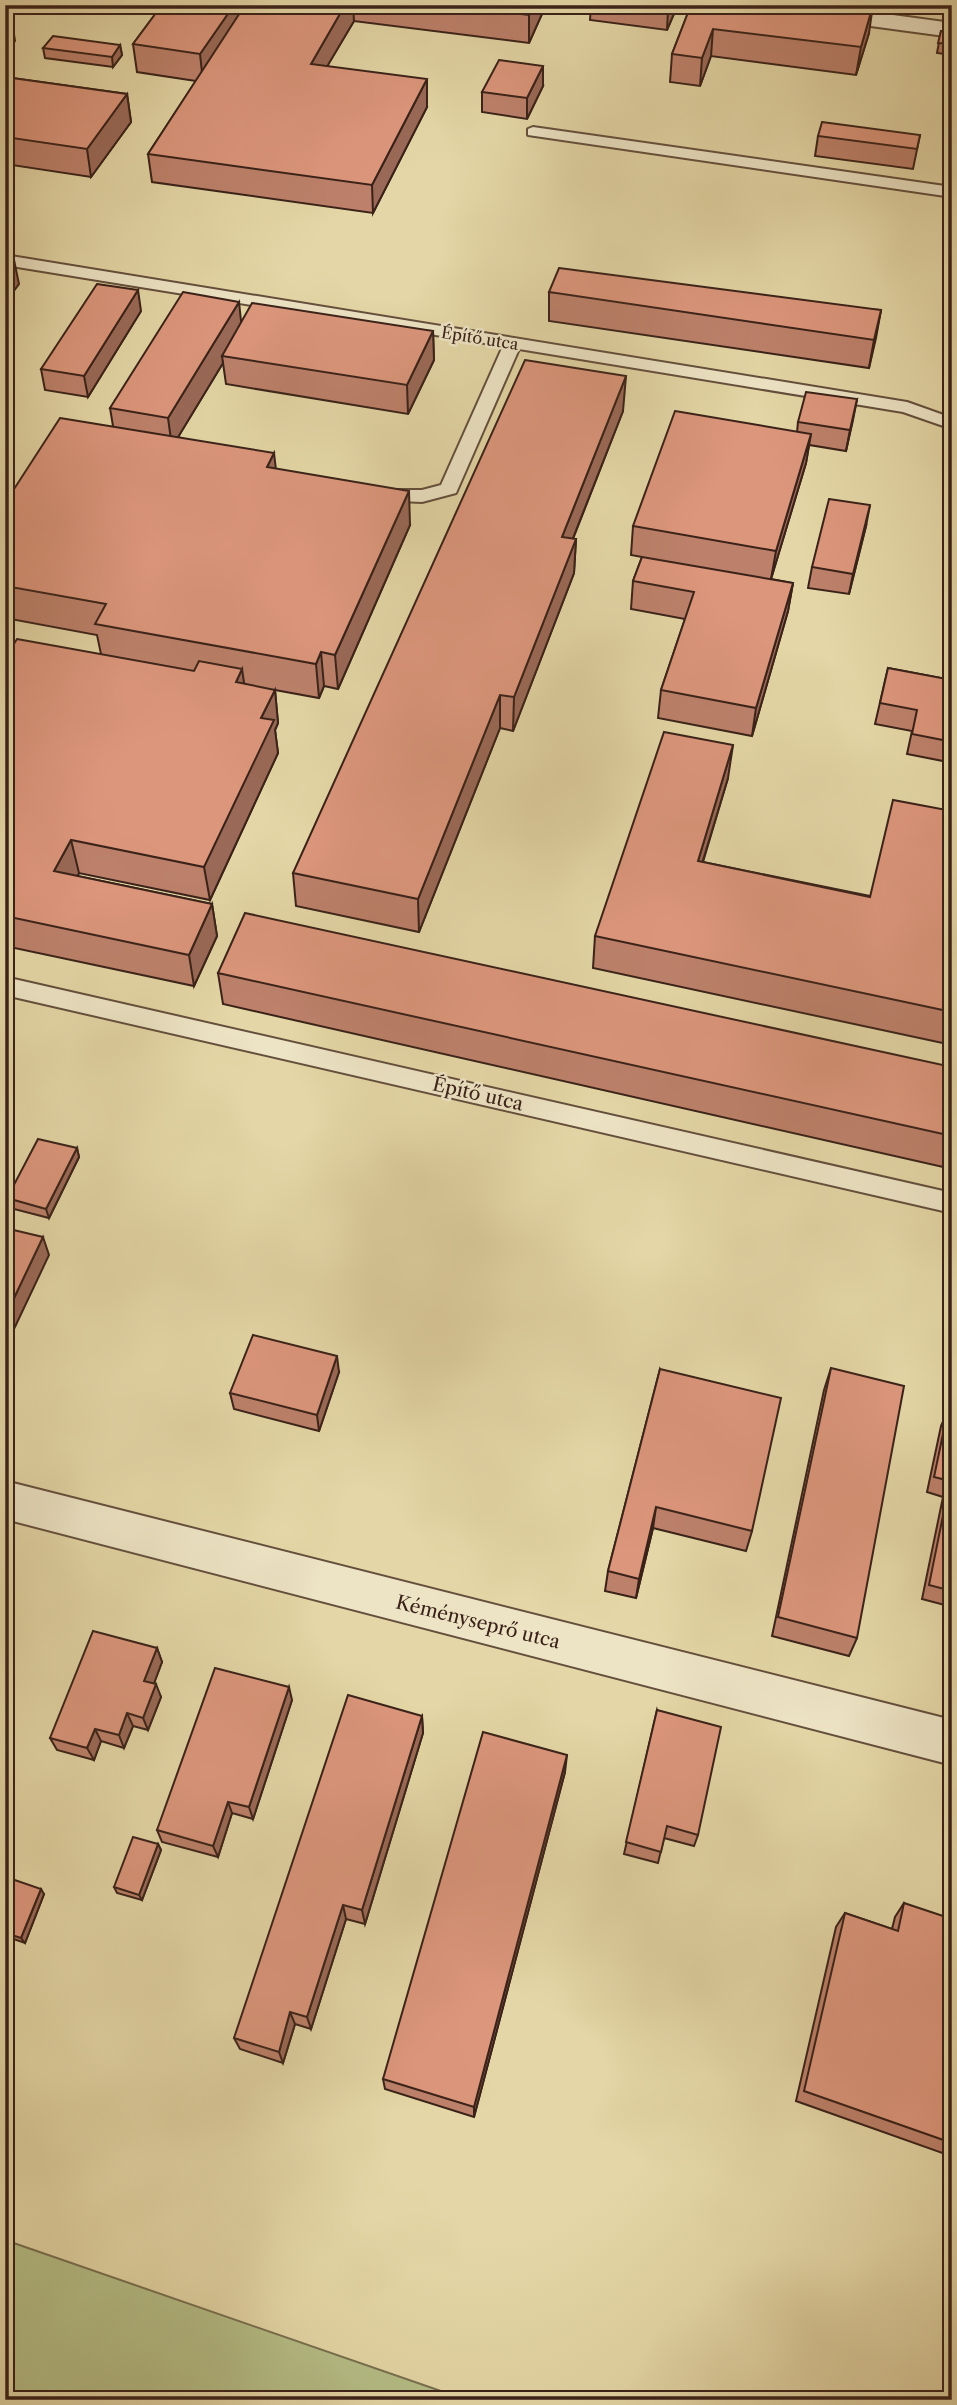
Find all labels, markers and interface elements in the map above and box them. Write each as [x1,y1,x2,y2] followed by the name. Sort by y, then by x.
[440,322,521,354] street label: Építő utca
[430,1072,526,1116] street label: Építő utca
[394,1590,562,1654] street label: Kéményseprő utca

